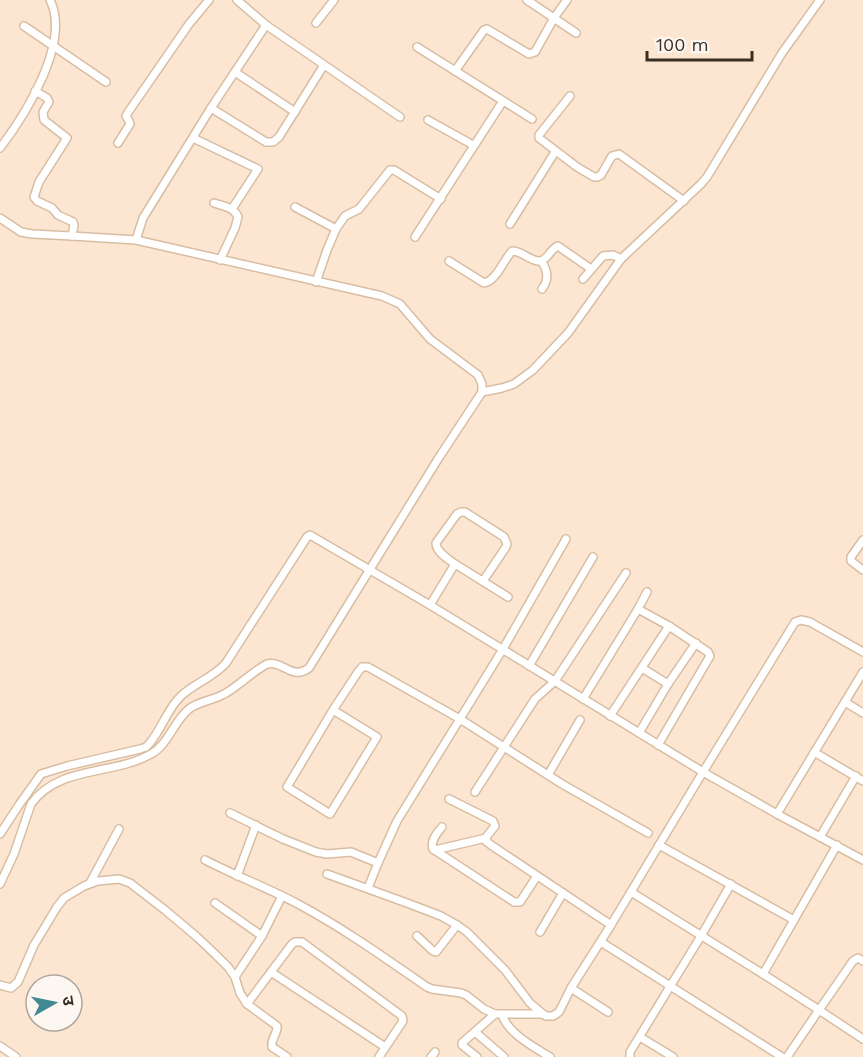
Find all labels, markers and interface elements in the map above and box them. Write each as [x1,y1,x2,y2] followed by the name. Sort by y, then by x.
[647,24,752,62] scale bar
[656,34,709,55] text: 100 m
[24,973,84,1033] north arrow
[58,995,79,1007] text: उ

